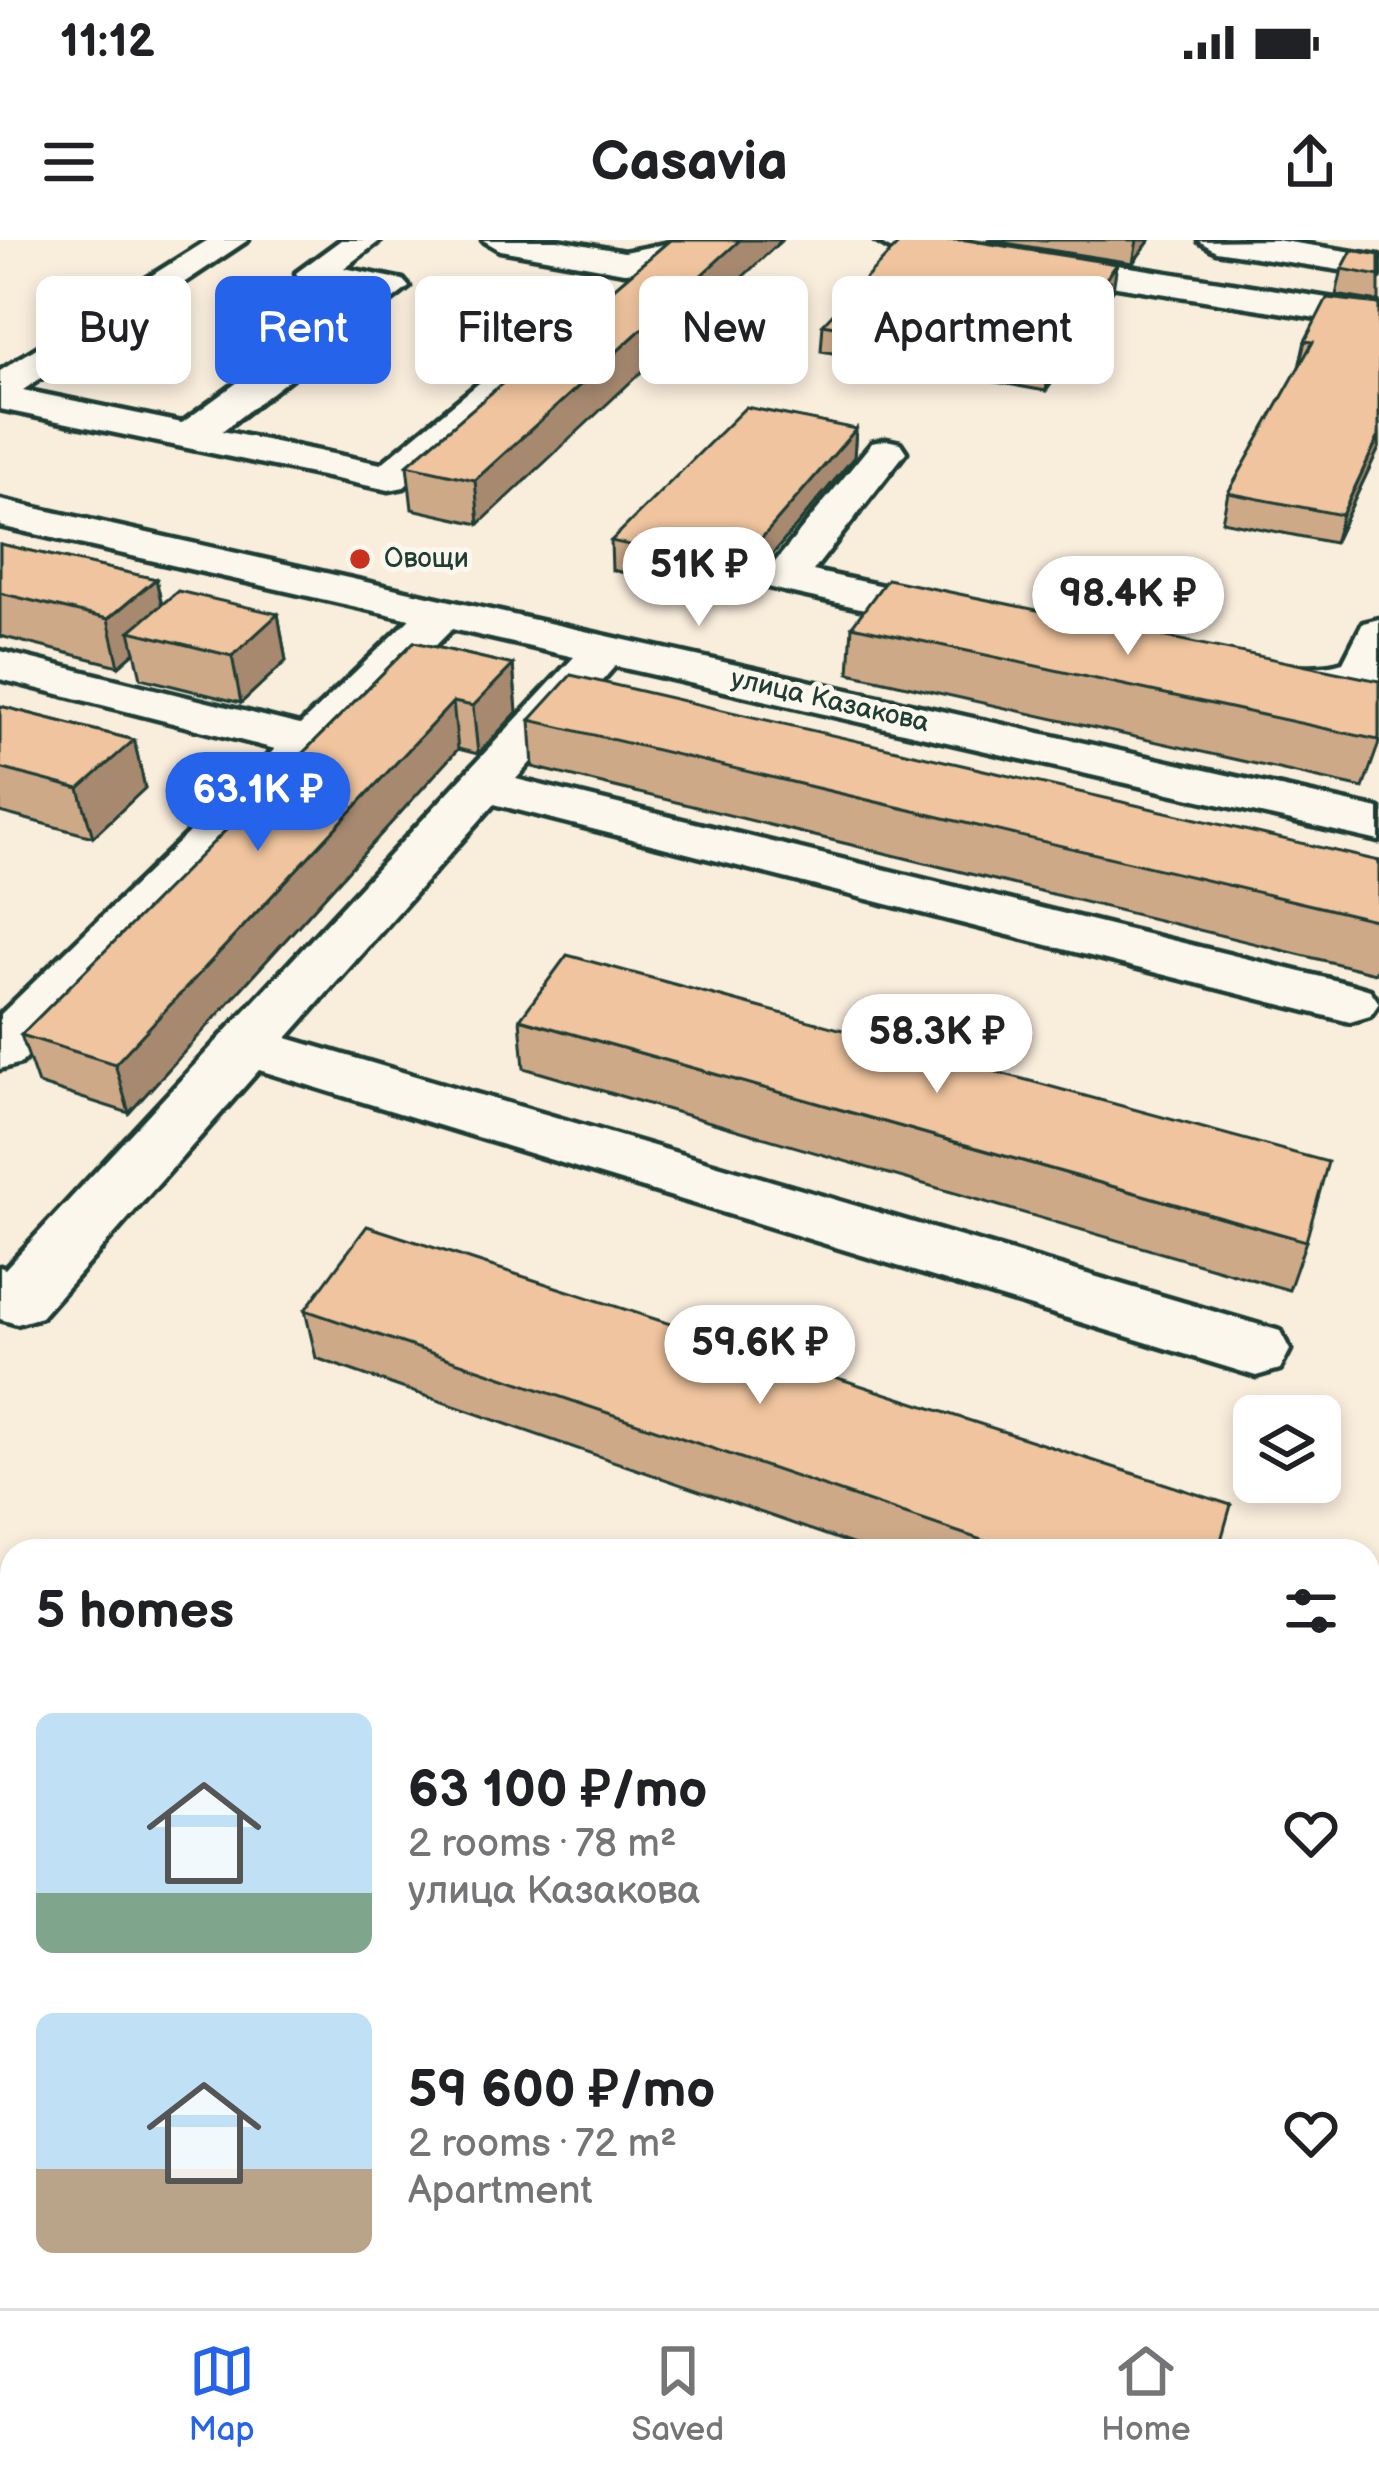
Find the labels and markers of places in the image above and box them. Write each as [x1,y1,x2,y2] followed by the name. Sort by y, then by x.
[615,527,783,629] pin: 51K ₽
[384,543,469,575] place label: Овощи
[347,546,373,572] marker: Овощи
[1017,556,1239,658] pin: 98.4K ₽
[147,752,369,854] pin: 63.1K ₽
[826,994,1048,1096] pin: 58.3K ₽
[649,1305,871,1407] pin: 59.6K ₽

